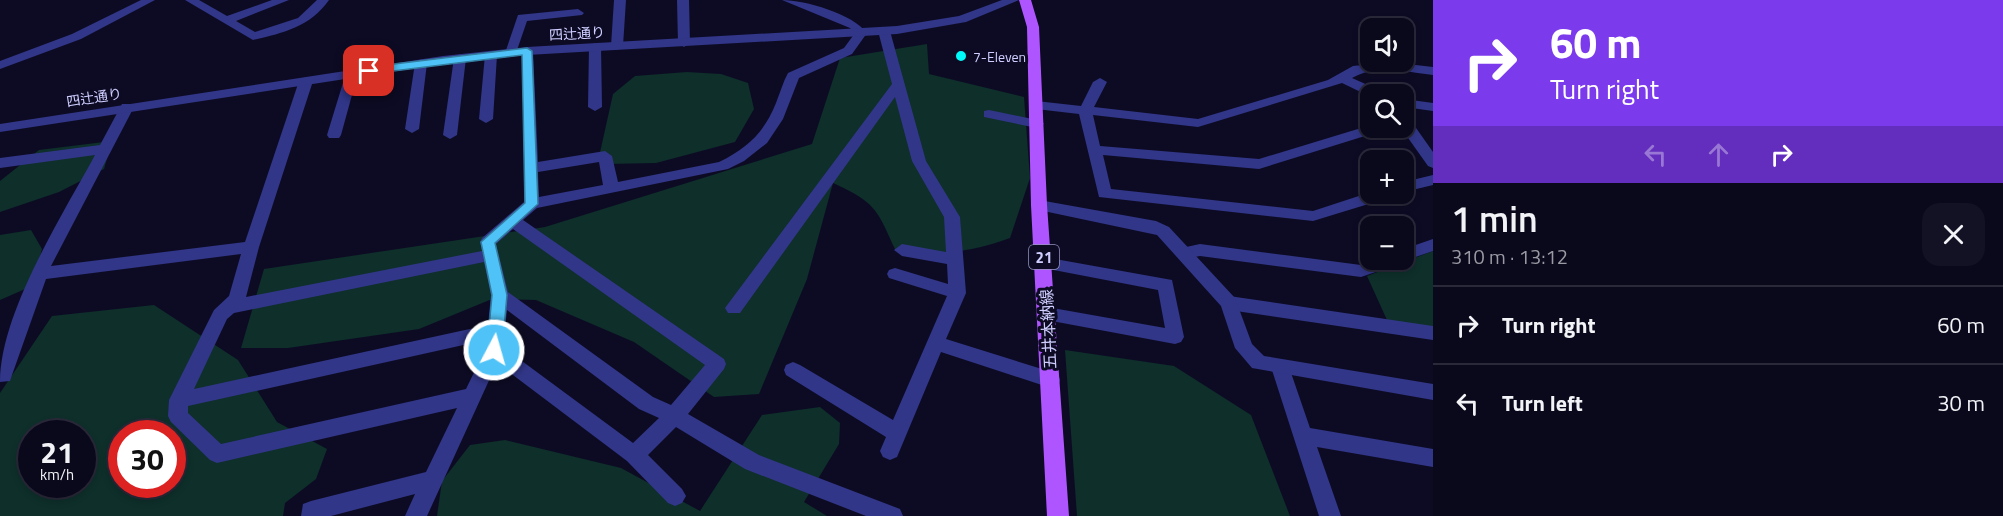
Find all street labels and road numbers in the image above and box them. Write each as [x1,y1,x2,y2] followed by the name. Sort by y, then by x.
[548,21,606,45] street label: 四辻通り
[65,82,123,112] street label: 四辻通り
[1029,245,1059,269] road number: 21
[1034,288,1062,370] street label: 五井本納線

